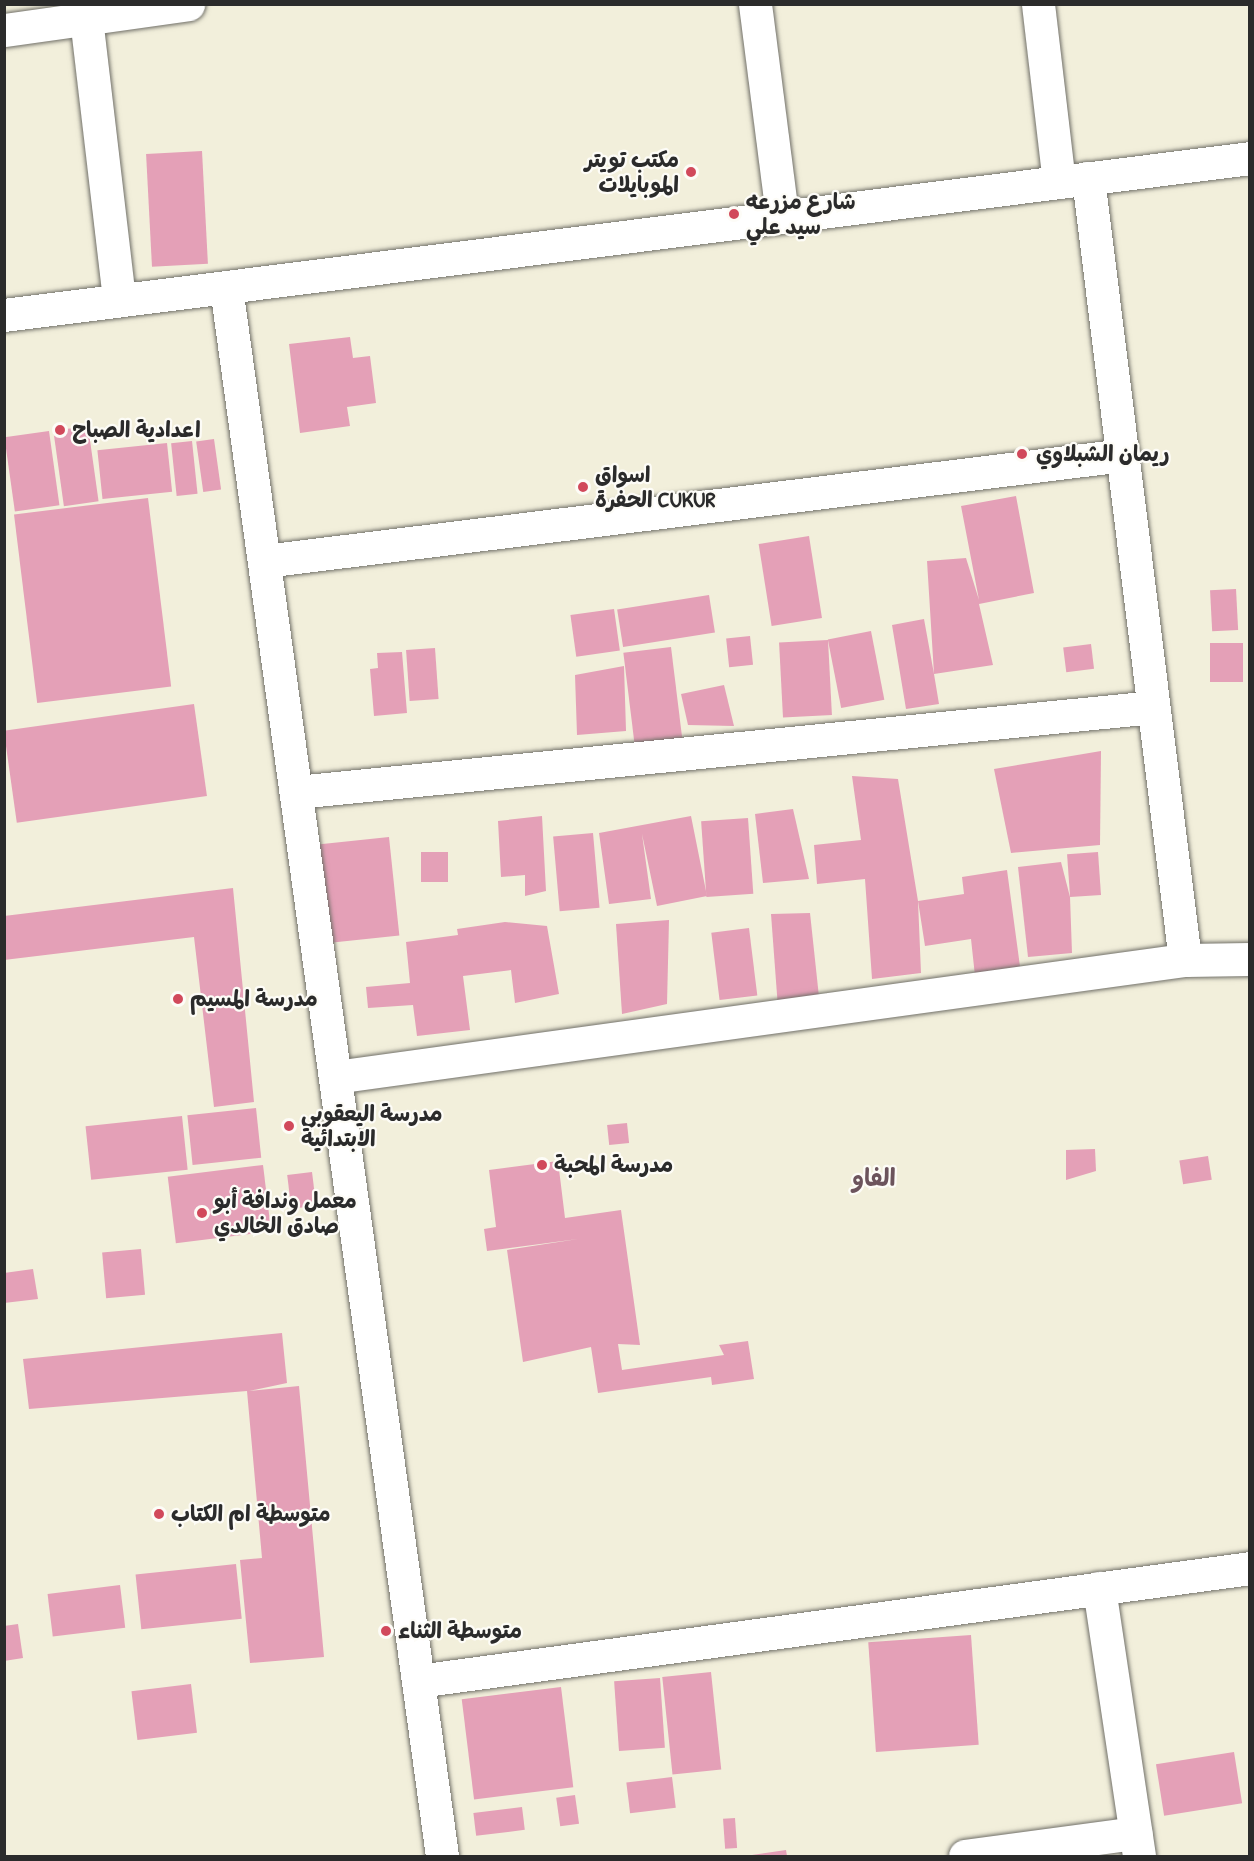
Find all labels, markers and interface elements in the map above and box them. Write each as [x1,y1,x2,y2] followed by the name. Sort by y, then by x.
[585,146,679,198] place label: مكتب تويتر الموبايلات
[684,165,698,179] marker: مكتب تويتر الموبايلات
[746,188,856,240] place label: شارع مزرعه سيد علي
[727,207,741,221] marker: شارع مزرعه سيد علي
[72,417,201,443] place label: اعدادية الصباح
[53,423,67,437] marker: اعدادية الصباح
[1036,441,1169,467] place label: ريمان الشبلاوي
[1013,445,1031,463] marker: ريمان الشبلاوي
[595,461,715,512] place label: اسواق الحفرة CUKUR
[576,480,590,494] marker: اسواق الحفرة CUKUR
[190,986,318,1012] place label: مدرسة المسيم
[171,992,185,1006] marker: مدرسة المسيم
[301,1100,443,1152] place label: مدرسة اليعقوبي الابتدائية
[282,1119,296,1133] marker: مدرسة اليعقوبي الابتدائية
[554,1152,673,1178] place label: مدرسة المحبة
[535,1158,549,1172] marker: مدرسة المحبة
[852,1164,896,1192] district label: الفاو
[214,1187,357,1238] place label: معمل وندافة أبو صادق الخالدي
[195,1206,209,1220] marker: معمل وندافة أبو صادق الخالدي
[171,1501,331,1527] place label: متوسطة ام الكتاب
[152,1507,166,1521] marker: متوسطة ام الكتاب
[398,1618,522,1644] place label: متوسطة الثناء
[379,1624,393,1638] marker: متوسطة الثناء

